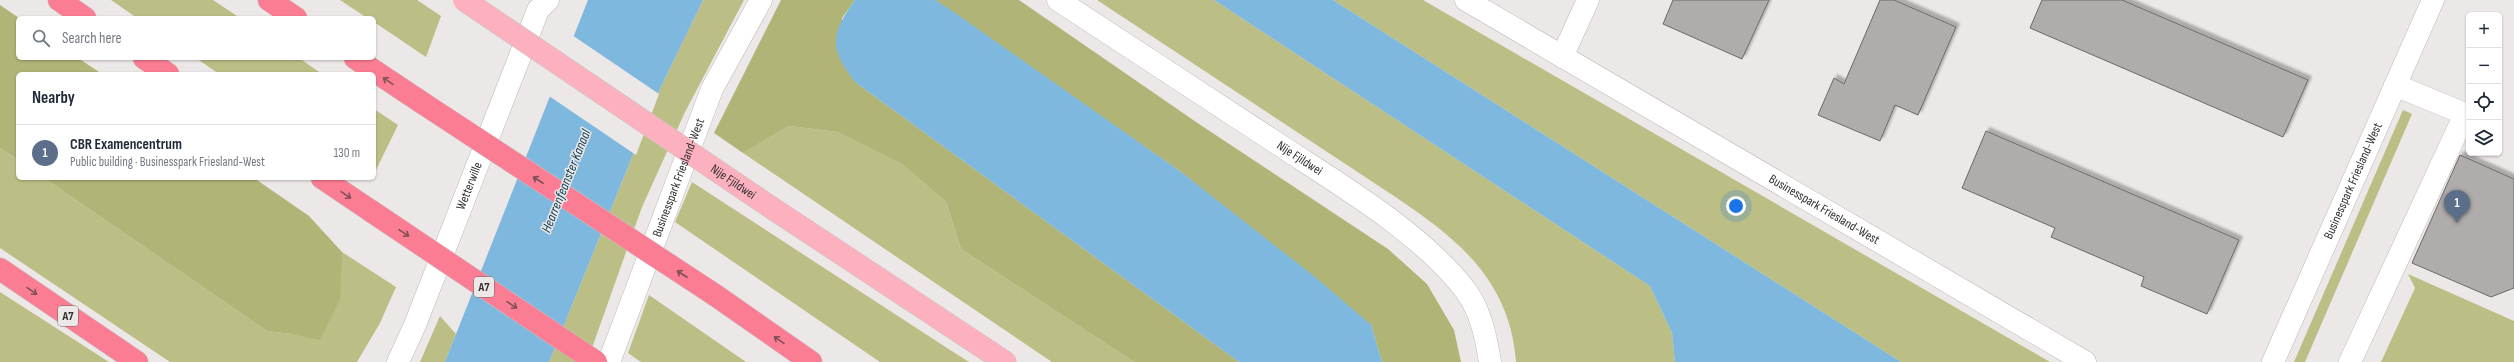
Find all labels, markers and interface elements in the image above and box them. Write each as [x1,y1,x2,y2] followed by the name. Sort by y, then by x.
[2466,12,2502,156] map controls
[2466,12,2502,48] button: +
[16,16,376,60] search box
[30,27,52,49] icon: search
[62,29,122,48] text: Search here
[2466,48,2502,84] button: −
[383,77,394,85] one-way arrow
[2466,84,2502,120] button: locate
[32,88,75,108] text: Nearby
[649,116,708,239] street label: Businesspark Friesland-West
[2320,120,2386,242] street label: Businesspark Friesland-West
[2466,120,2502,156] button: layers
[538,126,595,235] water label: Hearrenfeanster Kanaal
[70,135,182,154] text: CBR Examencentrum
[1274,137,1326,179] street label: Nije Fjildwei
[42,145,48,161] text: 1
[334,145,360,161] text: 130 m
[70,154,265,170] text: Public building · Businesspark Friesland-West
[453,160,486,212] street label: Wetterwille
[708,161,759,203] street label: Nije Fjildwei
[1766,171,1882,248] street label: Businesspark Friesland-West
[532,175,544,183] one-way arrow
[2444,190,2470,223] pin: 1
[341,191,352,199] one-way arrow
[1726,196,1746,216] your location
[398,229,409,237] one-way arrow
[677,270,688,278] one-way arrow
[474,277,494,297] road number: A7
[26,287,37,295] one-way arrow
[506,301,517,309] one-way arrow
[58,306,78,326] road number: A7
[773,336,784,344] one-way arrow

